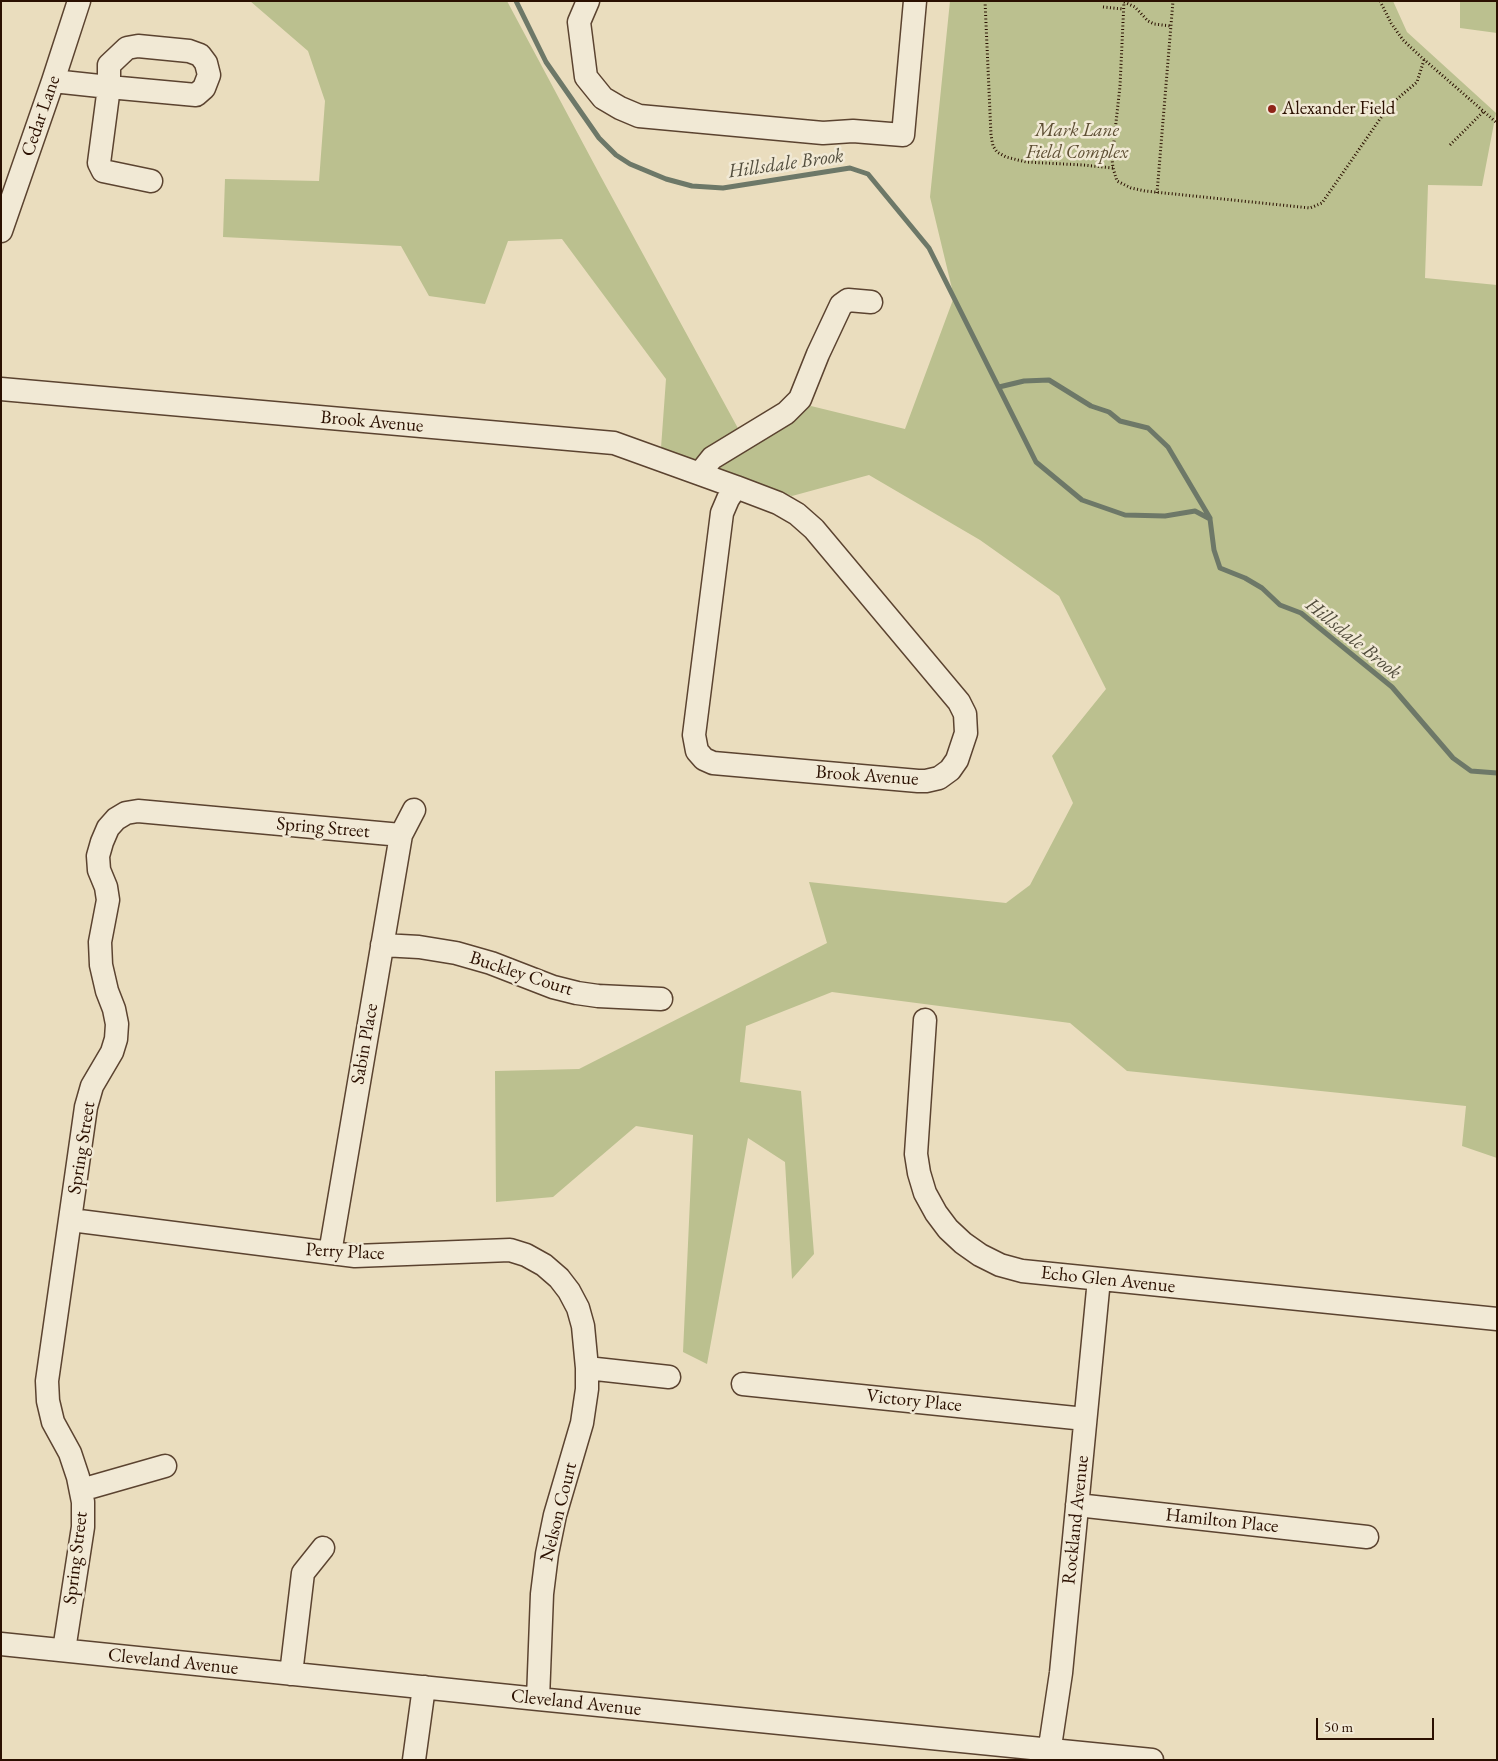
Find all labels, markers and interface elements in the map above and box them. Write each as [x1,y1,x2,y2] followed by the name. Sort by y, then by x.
[17,72,65,160] street label: Cedar Lane
[1282,98,1395,120] place label: Alexander Field
[1266,103,1278,115] marker: Alexander Field
[1026,120,1128,164] park label: Mark Lane Field Complex
[727,144,845,184] water label: Hillsdale Brook
[320,406,424,438] street label: Brook Avenue
[1300,593,1406,685] water label: Hillsdale Brook
[815,761,919,791] street label: Brook Avenue
[275,813,371,843] street label: Spring Street
[467,947,575,1001] street label: Buckley Court
[347,1002,383,1086] street label: Sabin Place
[63,1100,101,1196] street label: Spring Street
[305,1239,385,1265] street label: Perry Place
[1040,1262,1176,1298] street label: Echo Glen Avenue
[865,1385,963,1417] street label: Victory Place
[1058,1454,1094,1586] street label: Rockland Avenue
[536,1460,582,1564] street label: Nelson Court
[1164,1504,1280,1538] street label: Hamilton Place
[59,1510,93,1606] street label: Spring Street
[107,1644,239,1680] street label: Cleveland Avenue
[510,1685,642,1721] street label: Cleveland Avenue
[1318,1708,1436,1740] scale bar
[1324,1717,1353,1736] text: 50 m

